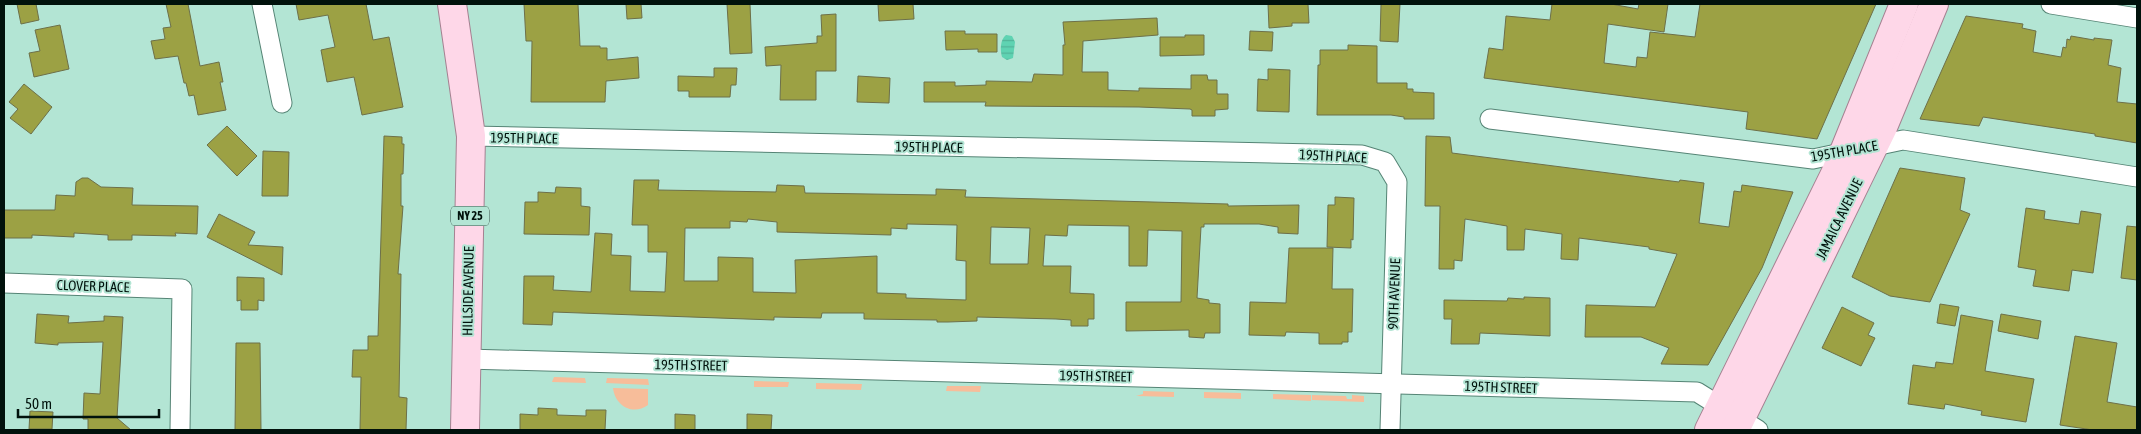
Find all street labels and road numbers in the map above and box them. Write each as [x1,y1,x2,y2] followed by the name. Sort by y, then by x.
[490,129,558,147] street label: 195TH PLACE
[1809,137,1879,165] street label: 195TH PLACE
[895,138,963,156] street label: 195TH PLACE
[1299,146,1367,166] street label: 195TH PLACE
[1812,176,1866,262] street label: JAMAICA AVENUE
[451,207,489,226] road number: NY 25
[459,246,477,336] street label: HILLSIDE AVENUE
[1385,258,1403,330] street label: 90TH AVENUE
[56,277,130,295] street label: CLOVER PLACE
[654,356,728,374] street label: 195TH STREET
[1059,367,1133,385] street label: 195TH STREET
[1464,378,1538,396] street label: 195TH STREET

